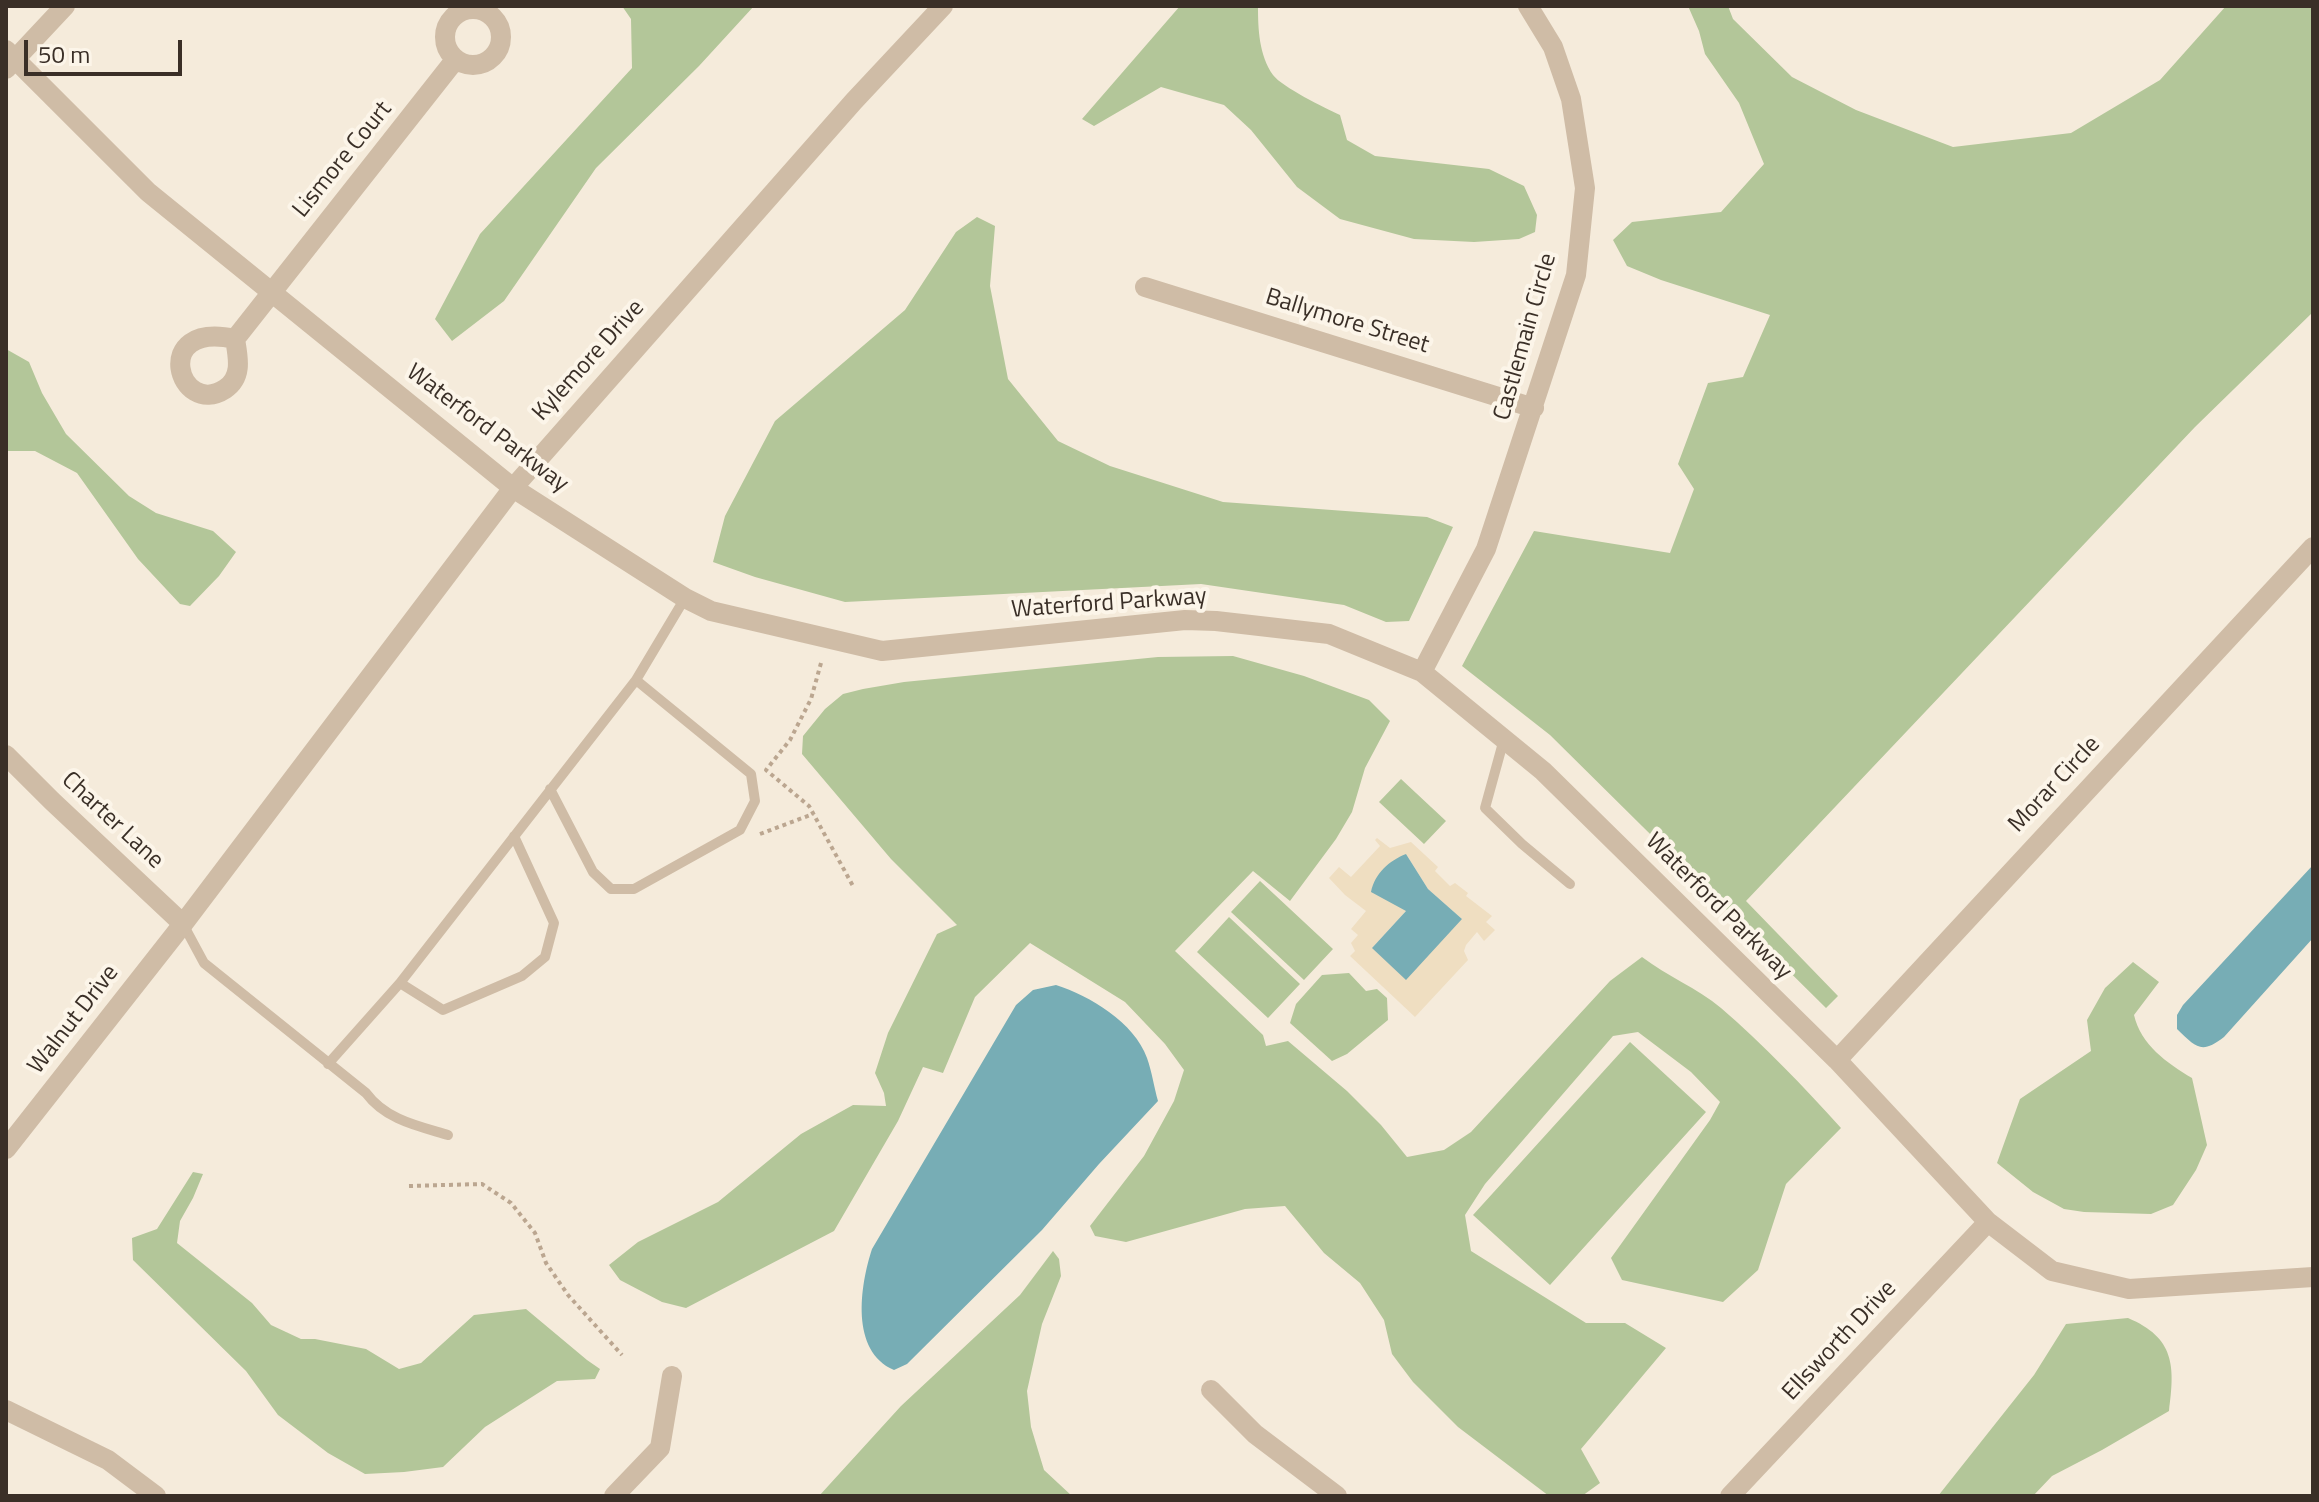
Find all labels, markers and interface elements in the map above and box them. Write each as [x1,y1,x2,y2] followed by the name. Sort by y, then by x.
[28,24,186,74] scale bar
[38,36,90,72] text: 50 m
[287,96,399,224] street label: Lismore Court
[1488,250,1564,424] street label: Castlemain Circle
[1262,283,1432,361] street label: Ballymore Street
[527,295,651,427] street label: Kylemore Drive
[400,359,574,499] street label: Waterford Parkway
[1010,583,1208,625] street label: Waterford Parkway
[2003,731,2107,839] street label: Morar Circle
[55,767,169,875] street label: Charter Lane
[1639,828,1797,986] street label: Waterford Parkway
[23,960,125,1080] street label: Walnut Drive
[1777,1275,1903,1407] street label: Ellsworth Drive

